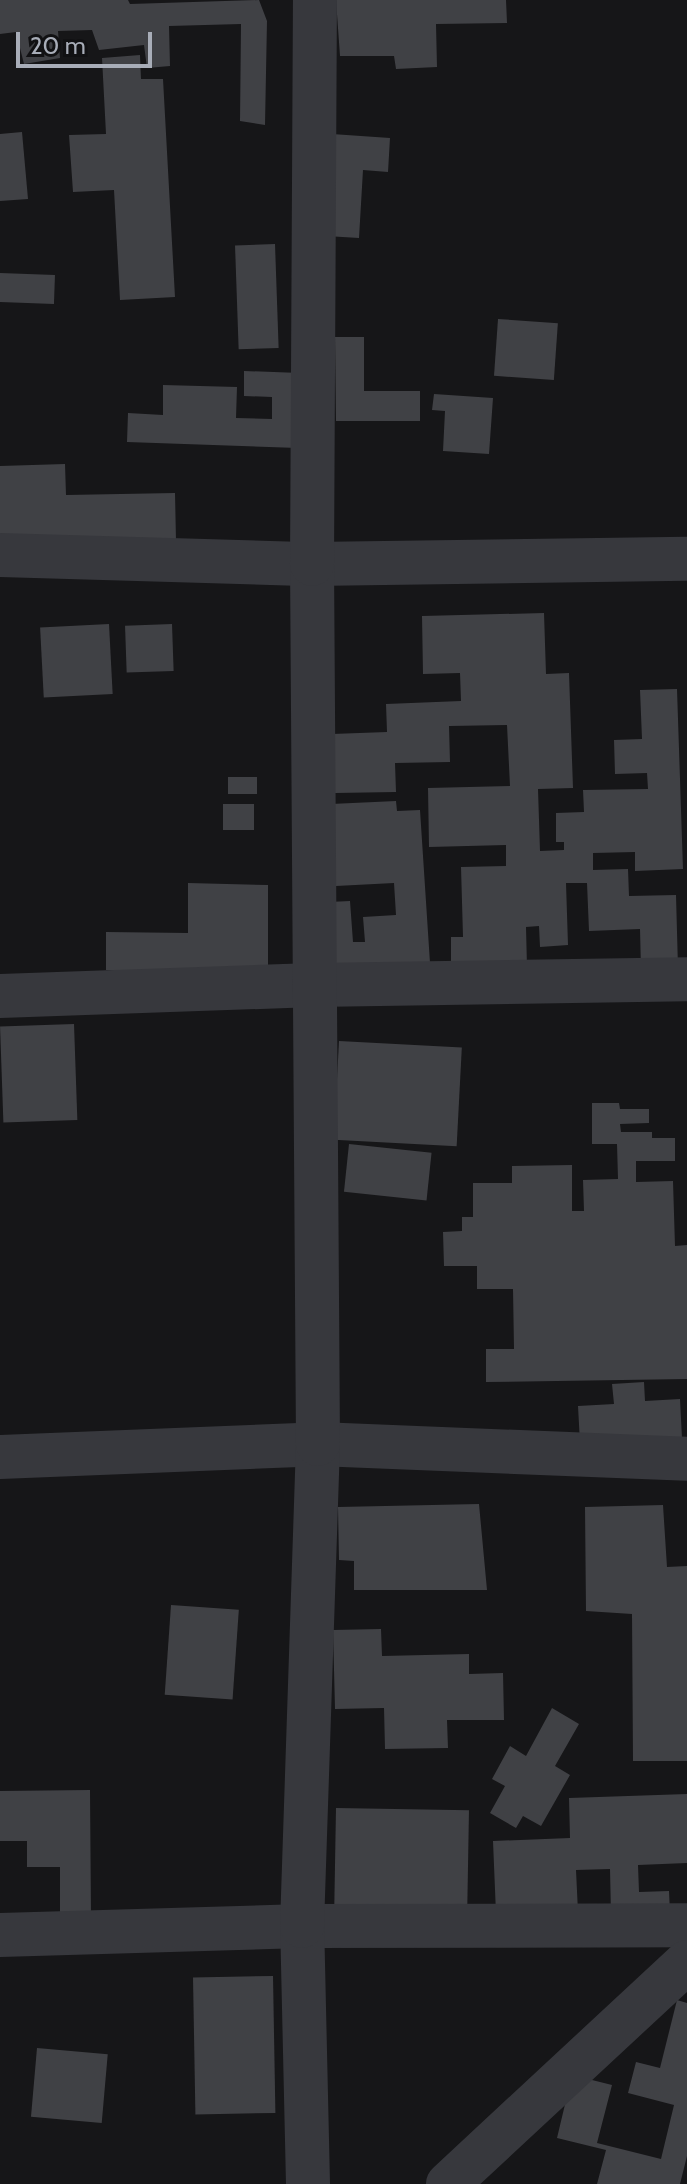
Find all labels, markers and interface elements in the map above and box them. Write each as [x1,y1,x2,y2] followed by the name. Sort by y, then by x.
[20,16,156,66] scale bar
[30,31,86,60] text: 20 m

